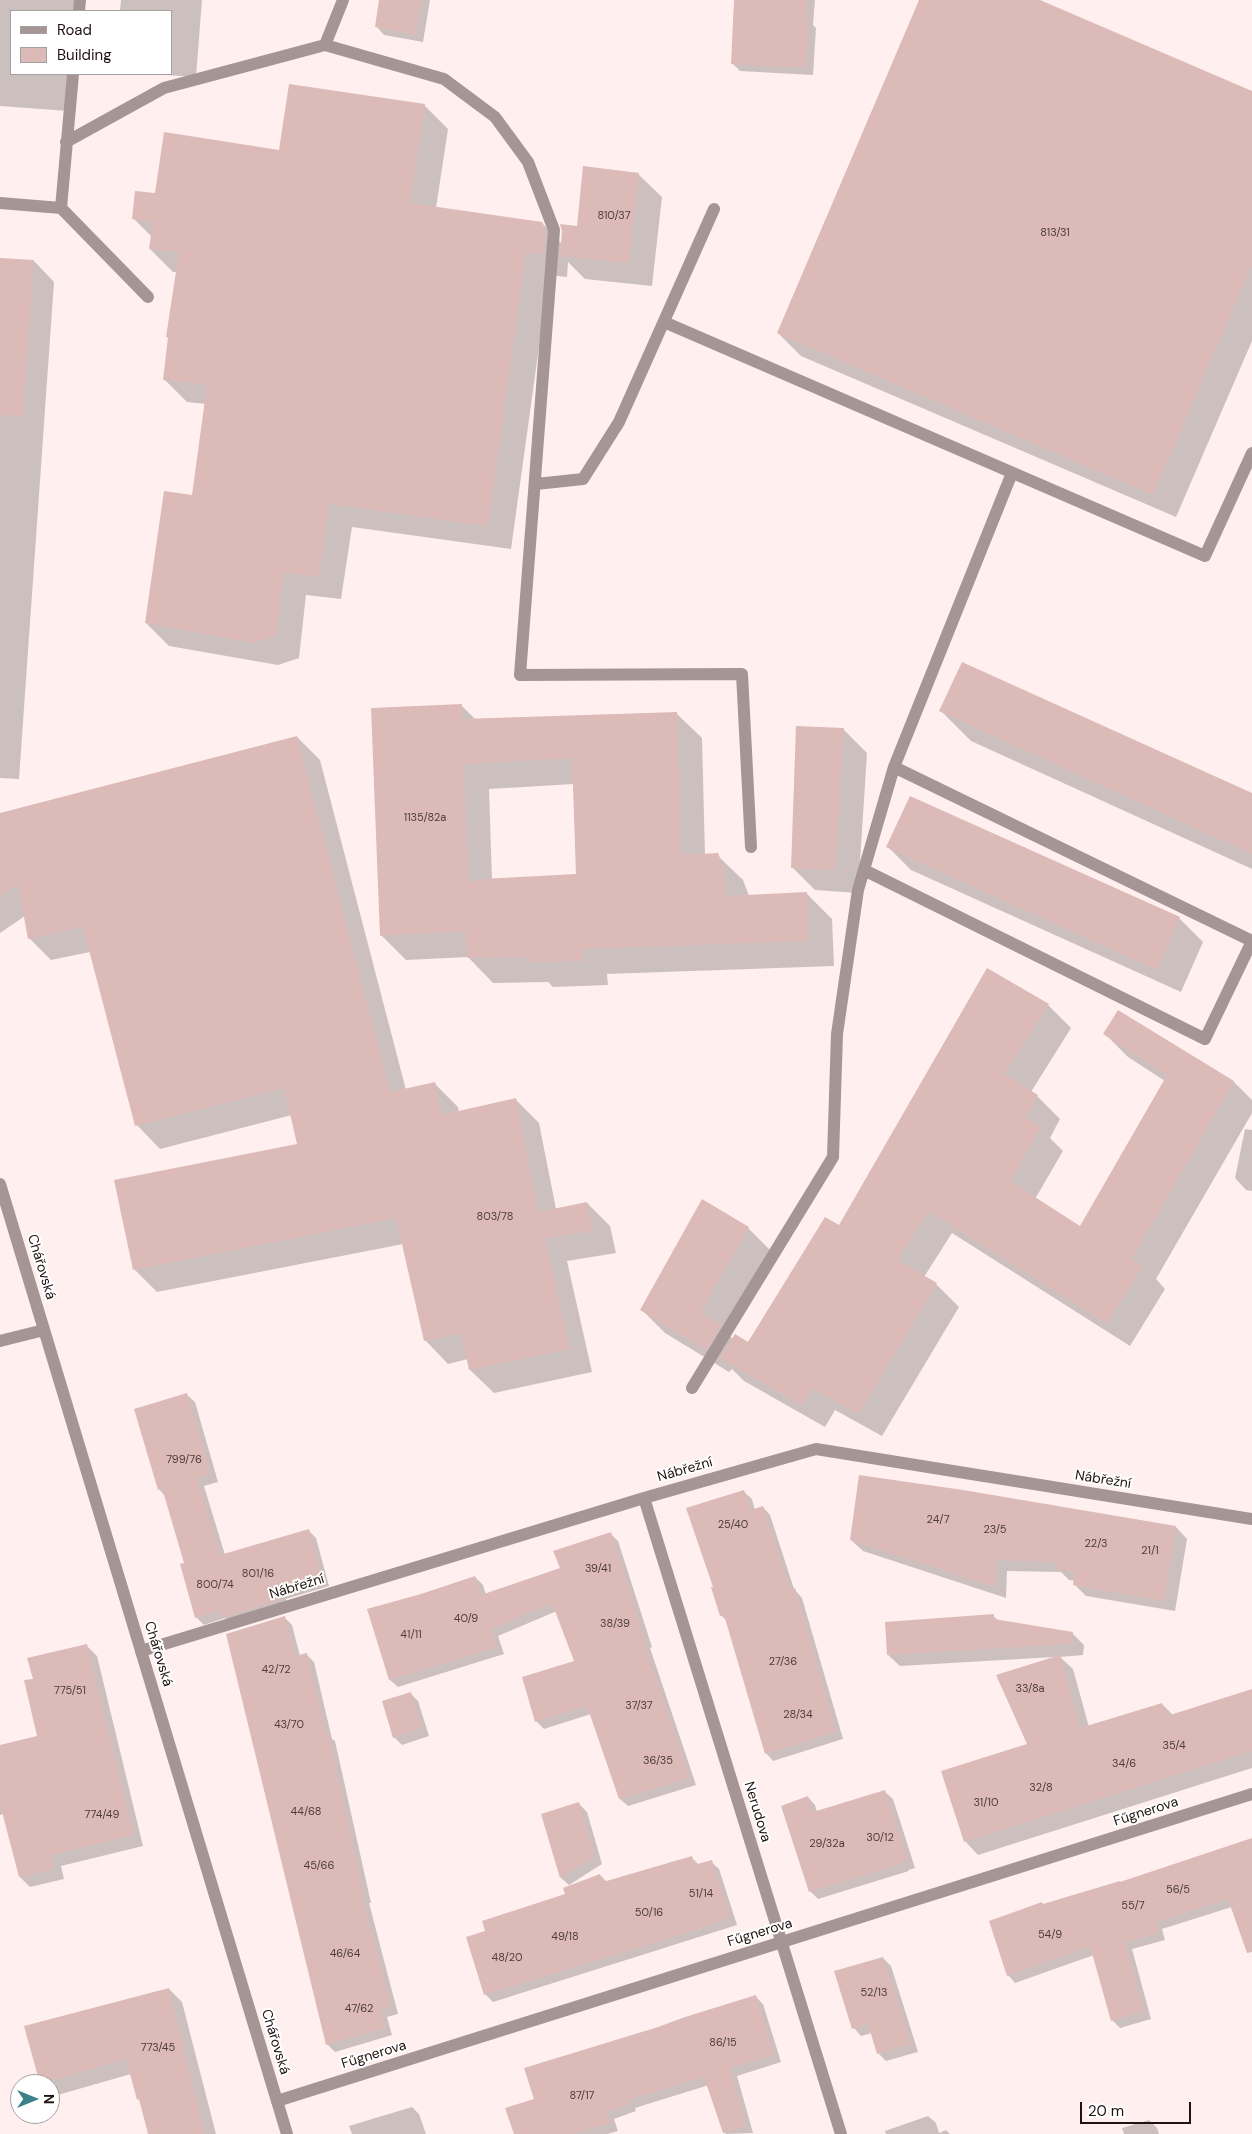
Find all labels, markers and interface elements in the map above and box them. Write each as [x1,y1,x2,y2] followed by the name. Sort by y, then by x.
[10,10,172,75] legend
[57,20,92,40] text: Road
[57,45,112,65] text: Building
[597,209,631,223] house number: 810/37
[1040,226,1070,240] house number: 813/31
[404,811,446,825] house number: 1135/82a
[477,1210,513,1224] house number: 803/78
[23,1232,59,1302] street label: Chářovská
[166,1453,202,1467] house number: 799/76
[656,1454,714,1486] street label: Nábřežní
[1074,1467,1132,1493] street label: Nábřežní
[926,1513,950,1527] house number: 24/7
[718,1518,748,1532] house number: 25/40
[983,1523,1007,1537] house number: 23/5
[1084,1537,1108,1551] house number: 22/3
[1141,1544,1159,1558] house number: 21/1
[585,1562,611,1576] house number: 39/41
[242,1567,274,1581] house number: 801/16
[268,1571,326,1603] street label: Nábřežní
[196,1578,234,1592] house number: 800/74
[454,1612,478,1626] house number: 40/9
[600,1617,630,1631] house number: 38/39
[140,1619,176,1689] street label: Chářovská
[400,1628,422,1642] house number: 41/11
[769,1655,797,1669] house number: 27/36
[261,1663,291,1677] house number: 42/72
[1015,1682,1045,1696] house number: 33/8a
[54,1684,86,1698] house number: 775/51
[625,1699,653,1713] house number: 37/37
[783,1708,813,1722] house number: 28/34
[274,1718,304,1732] house number: 43/70
[1162,1739,1186,1753] house number: 35/4
[643,1754,673,1768] house number: 36/35
[1112,1757,1136,1771] house number: 34/6
[740,1780,774,1844] street label: Nerudova
[1029,1781,1053,1795] house number: 32/8
[1112,1794,1180,1830] street label: Fűgnerova
[973,1796,999,1810] house number: 31/10
[291,1805,321,1819] house number: 44/68
[85,1808,119,1822] house number: 774/49
[866,1831,894,1845] house number: 30/12
[809,1837,845,1851] house number: 29/32a
[304,1859,334,1873] house number: 45/66
[1166,1883,1190,1897] house number: 56/5
[689,1887,713,1901] house number: 51/14
[1121,1899,1145,1913] house number: 55/7
[635,1906,663,1920] house number: 50/16
[726,1915,794,1951] street label: Fűgnerova
[1038,1928,1062,1942] house number: 54/9
[551,1930,579,1944] house number: 49/18
[330,1947,360,1961] house number: 46/64
[491,1951,523,1965] house number: 48/20
[860,1986,888,2000] house number: 52/13
[345,2002,373,2016] house number: 47/62
[257,2007,293,2077] street label: Chářovská
[709,2036,737,2050] house number: 86/15
[340,2037,408,2073] street label: Fűgnerova
[141,2041,175,2055] house number: 773/45
[10,2074,60,2124] north arrow
[570,2089,594,2103] house number: 87/17
[1082,2092,1193,2124] scale bar
[40,2094,58,2104] text: N
[1088,2101,1124,2121] text: 20 m

